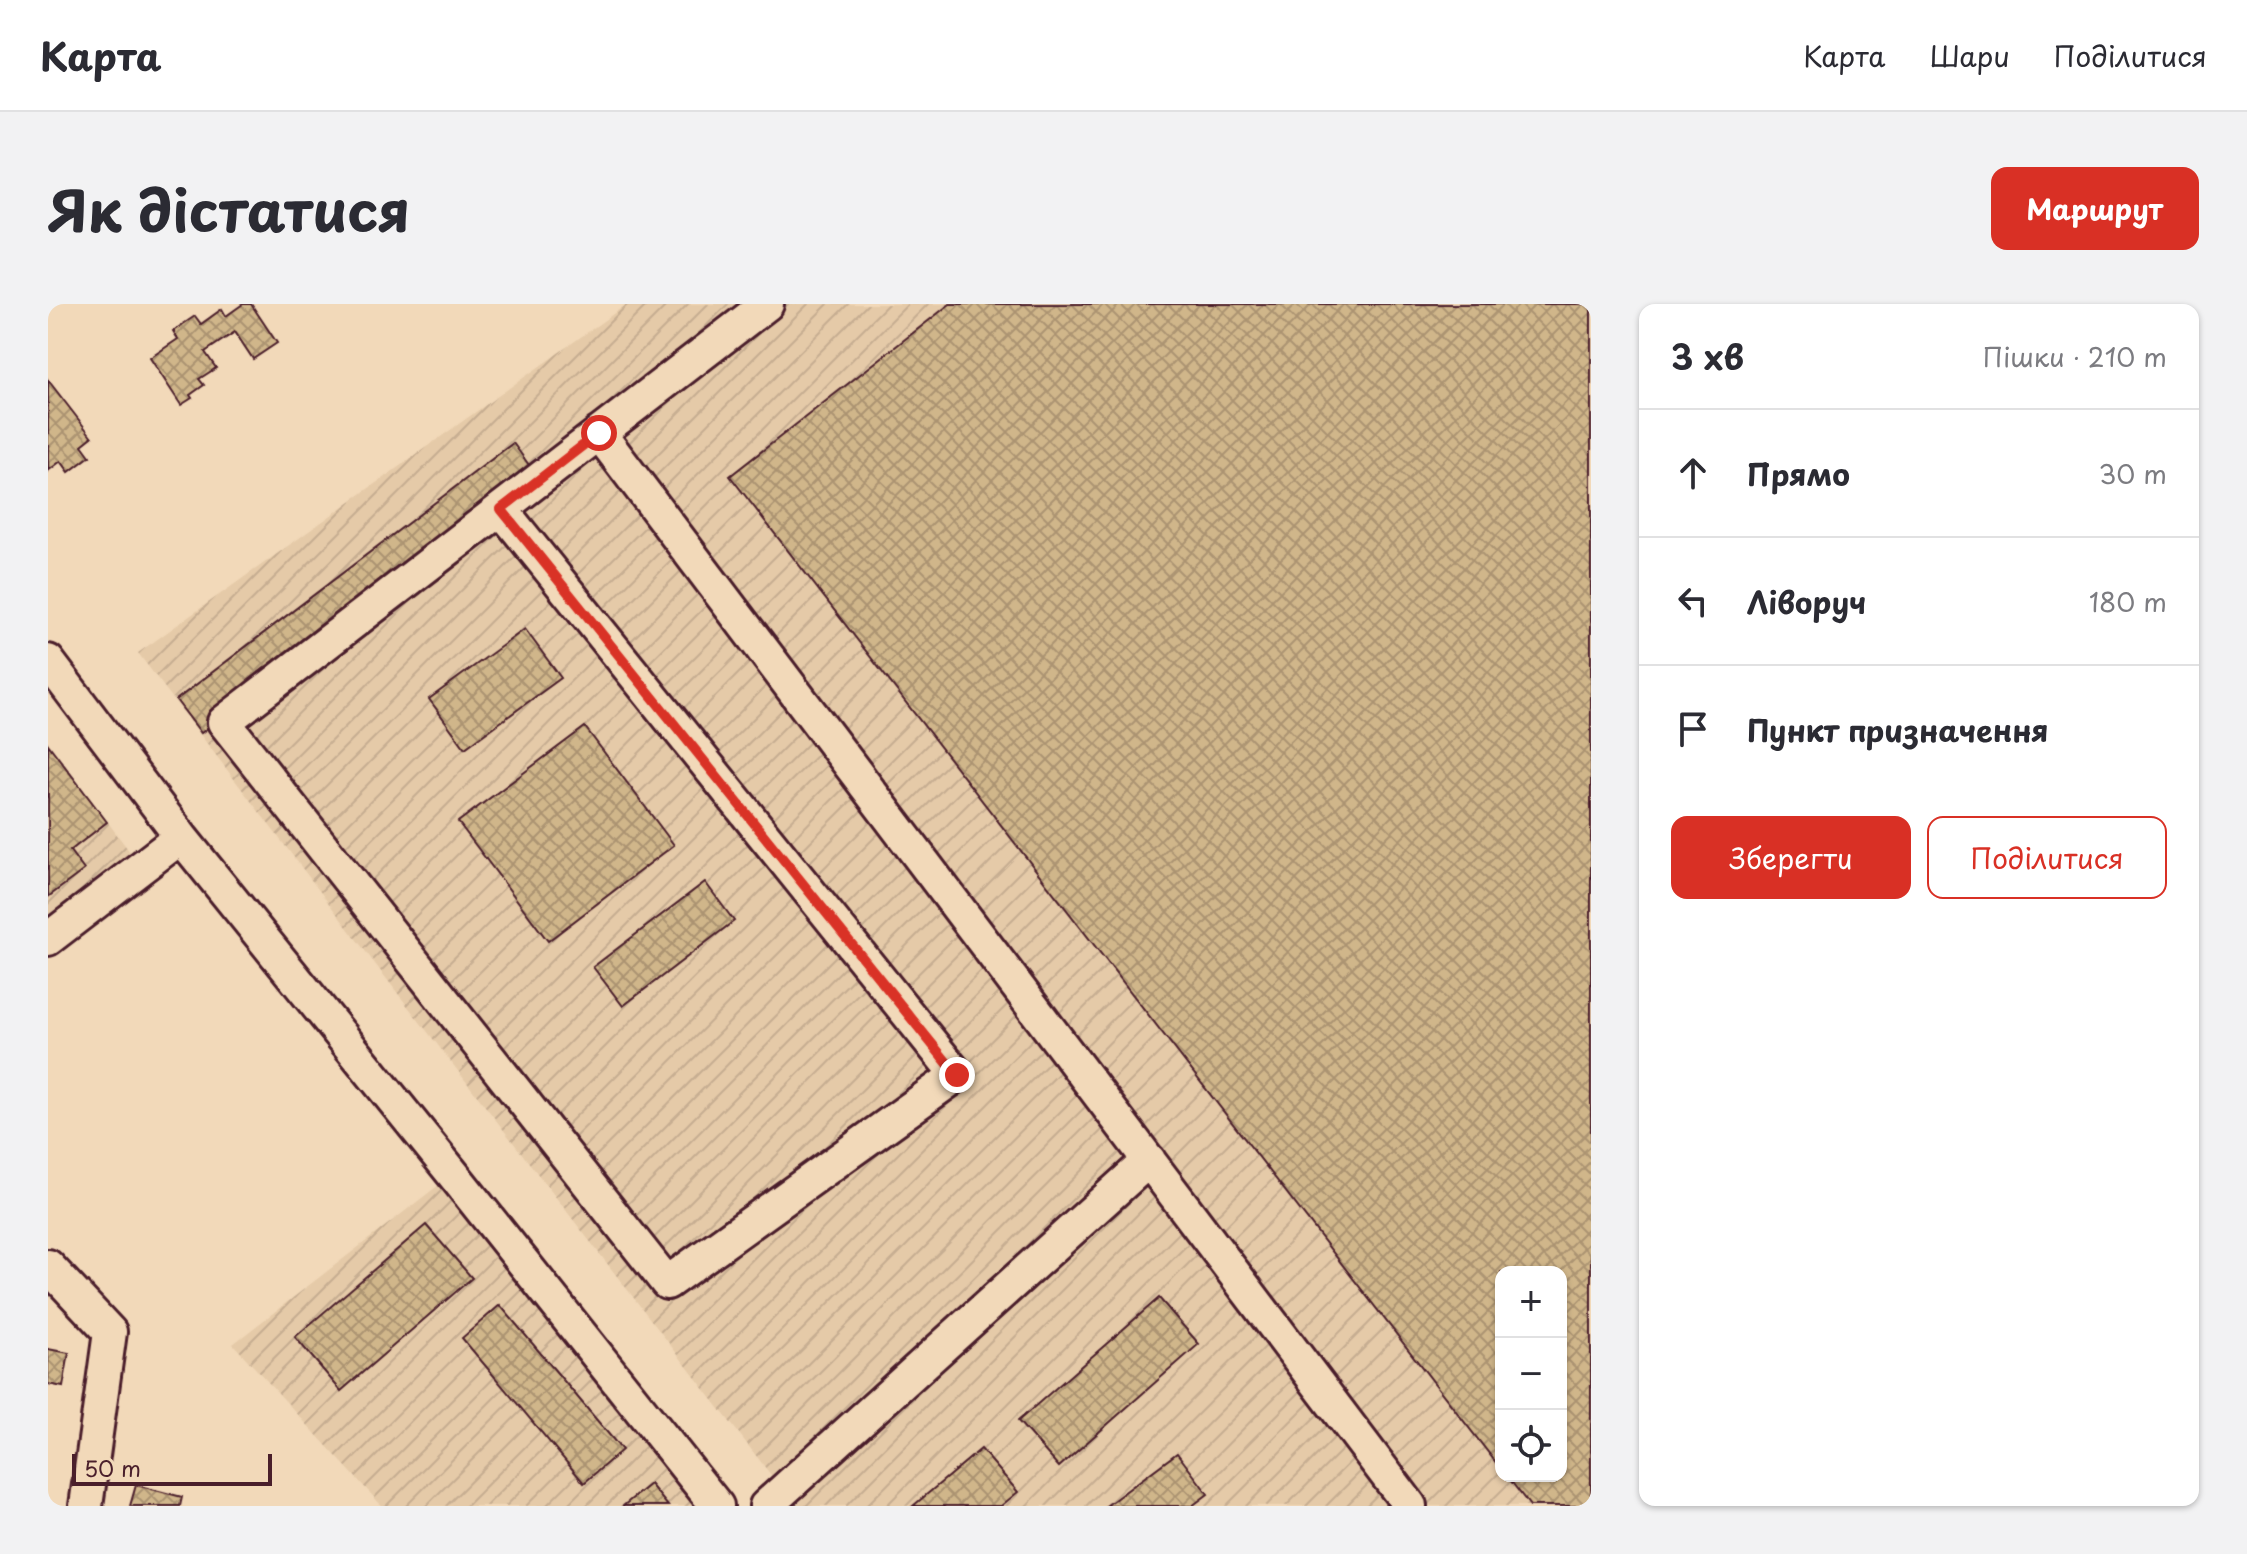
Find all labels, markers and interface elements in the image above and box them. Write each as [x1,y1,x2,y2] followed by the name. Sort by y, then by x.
[40,27,162,84] text: Карта
[1803,34,1885,77] text: Карта
[1929,34,2010,77] text: Шари
[2054,34,2207,77] text: Поділитися
[48,166,410,251] text: Як дістатися
[1991,167,2199,250] button: Маршрут
[1671,330,1744,382] text: 3 хв
[1983,337,2167,376] text: Пішки · 210 m
[581,415,617,451] route start
[1671,451,1715,495] icon: ahead
[1747,451,1850,496] text: Прямо
[2099,454,2167,493] text: 30 m
[1671,579,1715,623] icon: left
[1747,579,1866,624] text: Ліворуч
[2089,582,2167,621] text: 180 m
[1671,707,1715,751] icon: arrive
[1747,707,2048,752] text: Пункт призначення
[1671,816,1911,899] button: Зберегти
[1927,816,2167,899] button: Поділитися
[939,1057,975,1093] route end
[1495,1266,1567,1482] map controls
[1495,1266,1567,1338] button: +
[1495,1338,1567,1410] button: −
[1495,1410,1567,1482] button: locate
[72,1450,272,1486] scale bar
[84,1451,141,1484] text: 50 m

